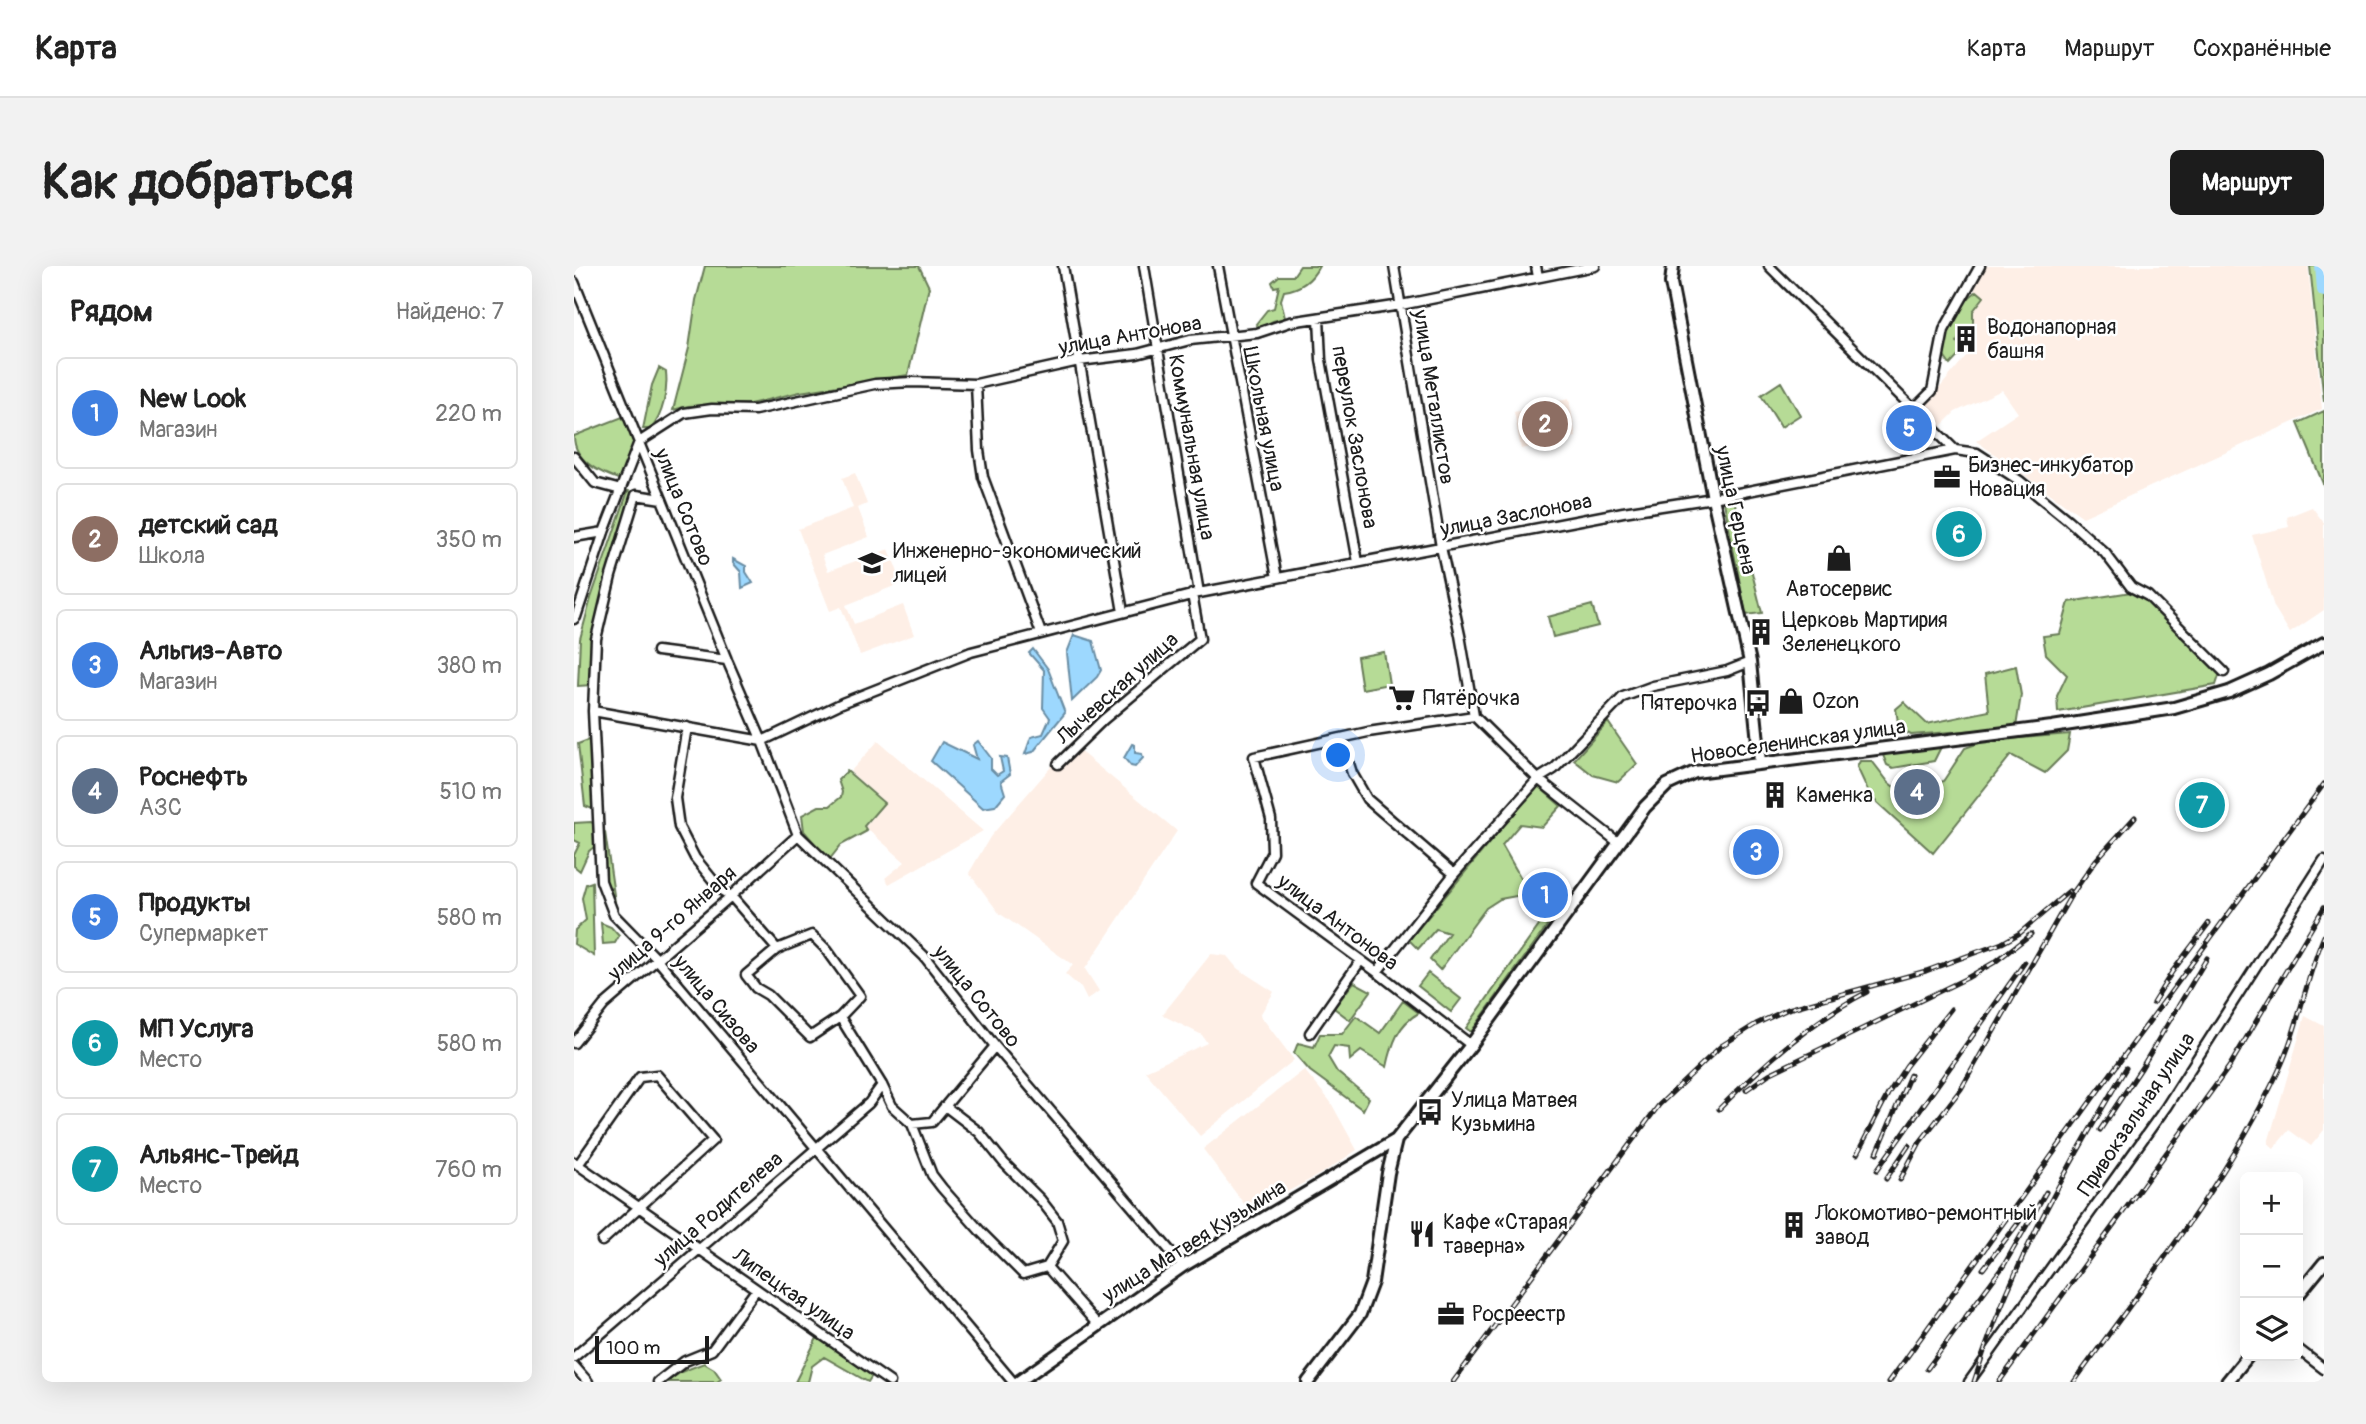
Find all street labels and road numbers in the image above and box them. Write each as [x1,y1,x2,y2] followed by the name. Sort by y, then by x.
[1406,307,1461,486] street label: улица Металлистов
[1056,310,1204,362] street label: улица Антонова
[1236,344,1291,494] street label: Школьная улица
[1325,344,1384,531] street label: переулок Заслонова
[1162,352,1221,542] street label: Коммунальная улица
[1708,442,1762,577] street label: улица Герцена
[647,443,719,570] street label: улица Сотово
[1437,488,1594,544] street label: улица Заслонова
[1050,626,1184,751] street label: Лычевская улица
[1689,713,1907,770] street label: Новоселенинская улица
[602,860,742,987] street label: улица 9-го Января
[1271,868,1404,977] street label: улица Антонова
[926,939,1026,1053] street label: улица Сотово
[667,949,766,1059] street label: улица Сизова
[2072,1027,2201,1201] street label: Привокзальная улица
[647,1146,789,1274] street label: улица Родителева
[1097,1174,1291,1309] street label: улица Матвея Кузьмина
[726,1242,860,1347] street label: Липецкая улица

